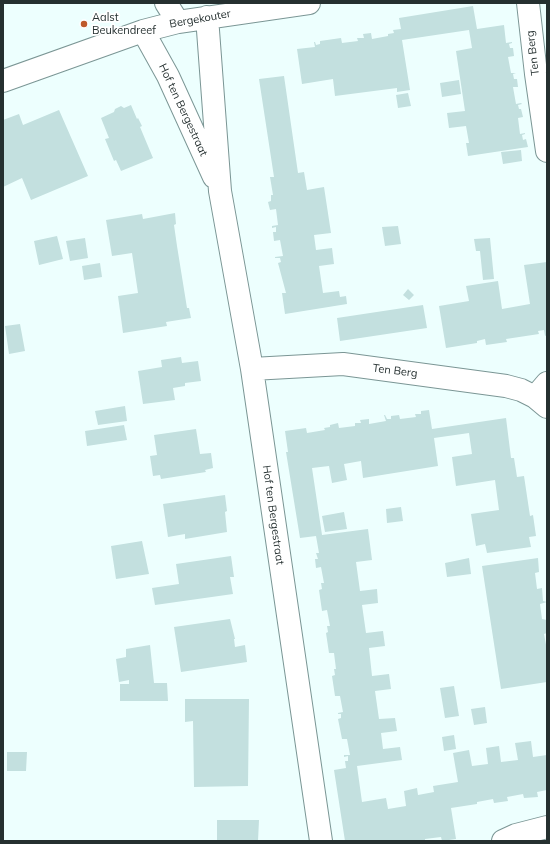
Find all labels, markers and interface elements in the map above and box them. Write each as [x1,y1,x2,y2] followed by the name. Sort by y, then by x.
[168,7,232,31] street label: Bergekouter
[92,11,156,37] place label: Aalst Beukendreef
[79,19,89,29] marker: Aalst Beukendreef
[524,30,542,76] street label: Ten Berg
[156,62,210,158] street label: Hof ten Bergestraat
[372,362,418,380] street label: Ten Berg
[259,464,287,566] street label: Hof ten Bergestraat

